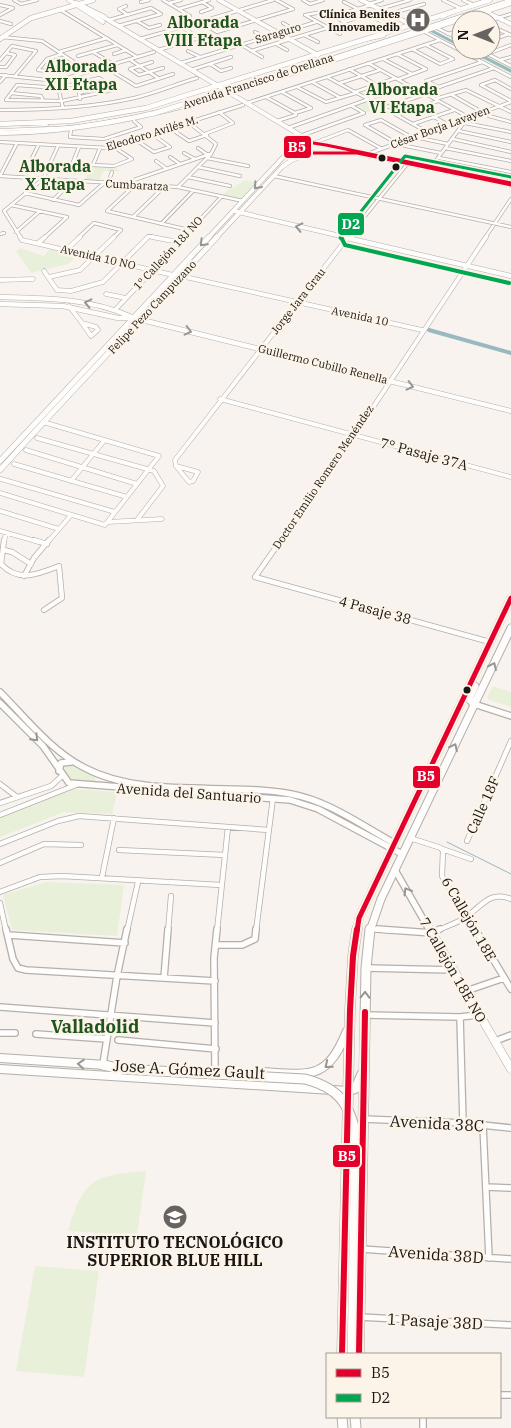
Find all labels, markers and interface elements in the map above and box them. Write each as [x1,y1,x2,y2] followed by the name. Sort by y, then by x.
[319,7,400,34] place label: Clínica Benites Innovamedib
[405,7,431,33] hospital icon: Clínica Benites Innovamedib
[451,10,501,60] north arrow
[164,12,242,50] district label: Alborada VIII Etapa
[253,19,303,47] street label: Saraguro
[454,29,472,41] text: N
[181,50,335,112] street label: Avenida Francisco de Orellana
[45,56,117,94] district label: Alborada XII Etapa
[366,79,438,117] district label: Alborada VI Etapa
[388,103,492,151] street label: César Borja Lavayen
[104,112,200,154] street label: Eleodoro Avilés M.
[283,135,312,159] line badge: B5
[288,138,306,156] text: B5
[377,153,387,163] unlabelled marker
[19,156,91,194] district label: Alborada X Etapa
[391,162,401,172] unlabelled marker
[105,176,169,194] street label: Cumbaratza
[254,180,263,189] one-way arrow
[337,212,365,236] line badge: D2
[130,213,206,293] street label: 1º Callejón 18J NO
[342,215,360,233] text: D2
[295,222,304,233] one-way arrow
[200,238,209,247] one-way arrow
[59,242,137,272] street label: Avenida 10 NO
[105,257,199,357] street label: Felipe Pezo Campuzano
[268,265,328,337] street label: Jorge Jara Grau
[83,298,92,309] one-way arrow
[330,303,390,329] street label: Avenida 10
[184,325,193,336] one-way arrow
[257,341,389,387] street label: Guillermo Cubillo Renella
[405,380,414,391] one-way arrow
[269,402,377,552] street label: Doctor Emilio Romero Menéndez
[378,434,470,474] street label: 7° Pasaje 37A
[337,592,413,628] street label: 4 Pasaje 38
[487,662,497,671] one-way arrow
[462,685,472,695] unlabelled marker
[29,732,38,741] one-way arrow
[448,743,458,752] one-way arrow
[412,765,441,789] line badge: B5
[417,767,435,785] text: B5
[462,773,504,837] street label: Calle 18F
[116,779,262,807] street label: Avenida del Santuario
[438,874,500,964] street label: 6 Callejón 18E
[404,887,413,897] one-way arrow
[416,914,490,1026] street label: 7 Callejón 18E NO
[360,991,370,999] one-way arrow
[51,1015,139,1038] district label: Valladolid
[112,1055,266,1083] street label: Jose A. Gómez Gault
[76,1058,84,1069] one-way arrow
[324,1059,333,1068] one-way arrow
[389,1111,485,1135] street label: Avenida 38C
[332,1144,361,1168] line badge: B5
[338,1147,356,1165] text: B5
[162,1204,188,1230] school or university icon: INSTITUTO TECNOLÓGICO SUPERIOR BLUE HILL
[67,1231,283,1270] place label: INSTITUTO TECNOLÓGICO SUPERIOR BLUE HILL
[388,1241,484,1267] street label: Avenida 38D
[387,1309,483,1333] street label: 1 Pasaje 38D
[326,1353,501,1418] legend
[371,1363,390,1382] text: B5
[371,1388,391,1407] text: D2

